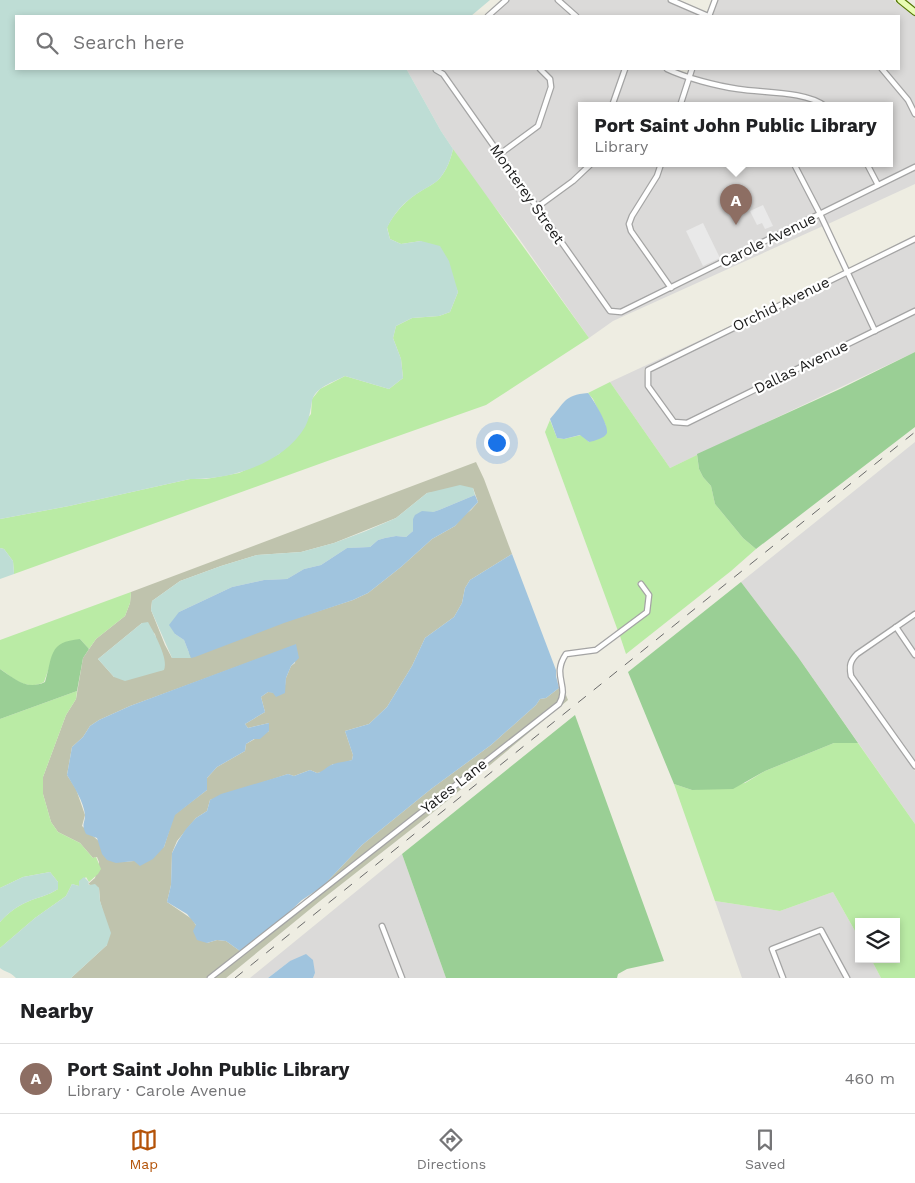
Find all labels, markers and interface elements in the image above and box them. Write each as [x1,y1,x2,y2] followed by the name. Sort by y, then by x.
[15,15,900,70] search box
[33,29,61,57] icon: search
[73,31,184,54] text: Search here
[578,102,893,167] popup
[594,114,877,137] text: Port Saint John Public Library
[594,137,648,156] text: Library
[486,141,569,248] street label: Monterey Street
[720,184,752,225] pin: A
[717,209,819,271] street label: Carole Avenue
[730,273,832,335] street label: Orchid Avenue
[751,336,851,398] street label: Dallas Avenue
[484,430,510,456] your location
[417,755,491,817] street label: Yates Lane
[855,918,900,963] map controls
[855,918,900,963] button: layers
[20,998,93,1023] text: Nearby
[67,1058,350,1081] text: Port Saint John Public Library
[31,1069,41,1088] text: A
[845,1069,895,1088] text: 460 m
[67,1081,247,1100] text: Library · Carole Avenue
[129,1126,158,1172] tab: Map
[417,1126,486,1172] tab: Directions
[745,1126,786,1172] tab: Saved

